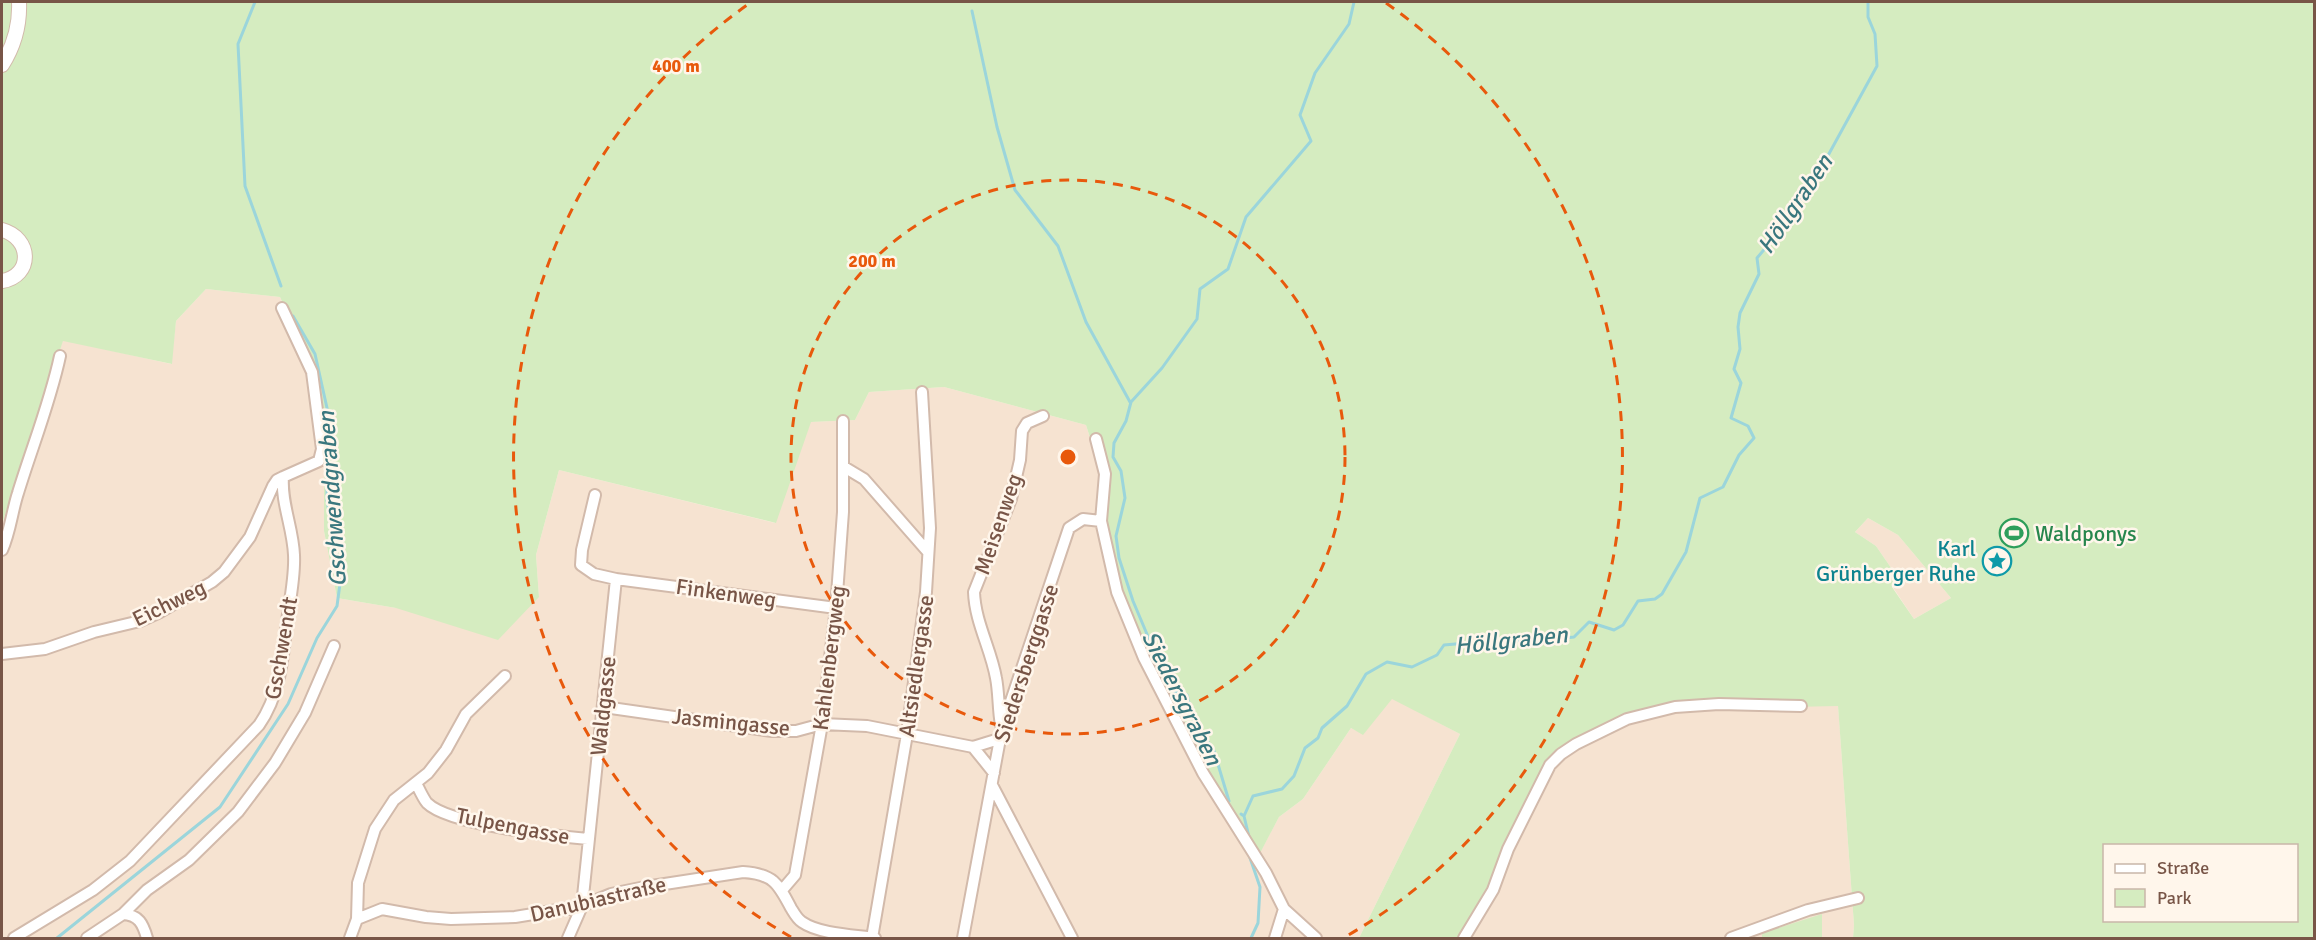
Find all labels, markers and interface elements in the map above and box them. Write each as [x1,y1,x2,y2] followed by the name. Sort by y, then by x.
[652,55,700,77] text: 400 m
[1751,148,1840,259] water label: Höllgraben
[848,250,896,272] text: 200 m
[311,409,353,588] water label: Gschwendgraben
[1058,447,1078,467] centre of rings
[968,470,1028,578] street label: Meisenweg
[1998,517,2030,549] sports icon: Waldponys
[2035,520,2137,547] place label: Waldponys
[1816,535,1976,587] place label: Karl Grünberger Ruhe
[1981,545,2013,577] place icon: Karl Grünberger Ruhe
[674,573,778,613] street label: Finkenweg
[128,574,210,632] street label: Eichweg
[988,580,1064,746] street label: Siedersberggasse
[807,584,851,732] street label: Kahlenbergweg
[893,593,939,739] street label: Altsiedlergasse
[259,594,303,701] street label: Gschwendt
[1453,619,1570,661] water label: Höllgraben
[1135,626,1229,771] water label: Siedersgraben
[584,655,622,757] street label: Waldgasse
[671,702,791,742] street label: Jasmingasse
[454,802,572,850] street label: Tulpengasse
[2103,844,2298,922] legend
[2157,857,2209,879] text: Straße
[527,870,669,928] street label: Danubiastraße
[2157,887,2192,909] text: Park

